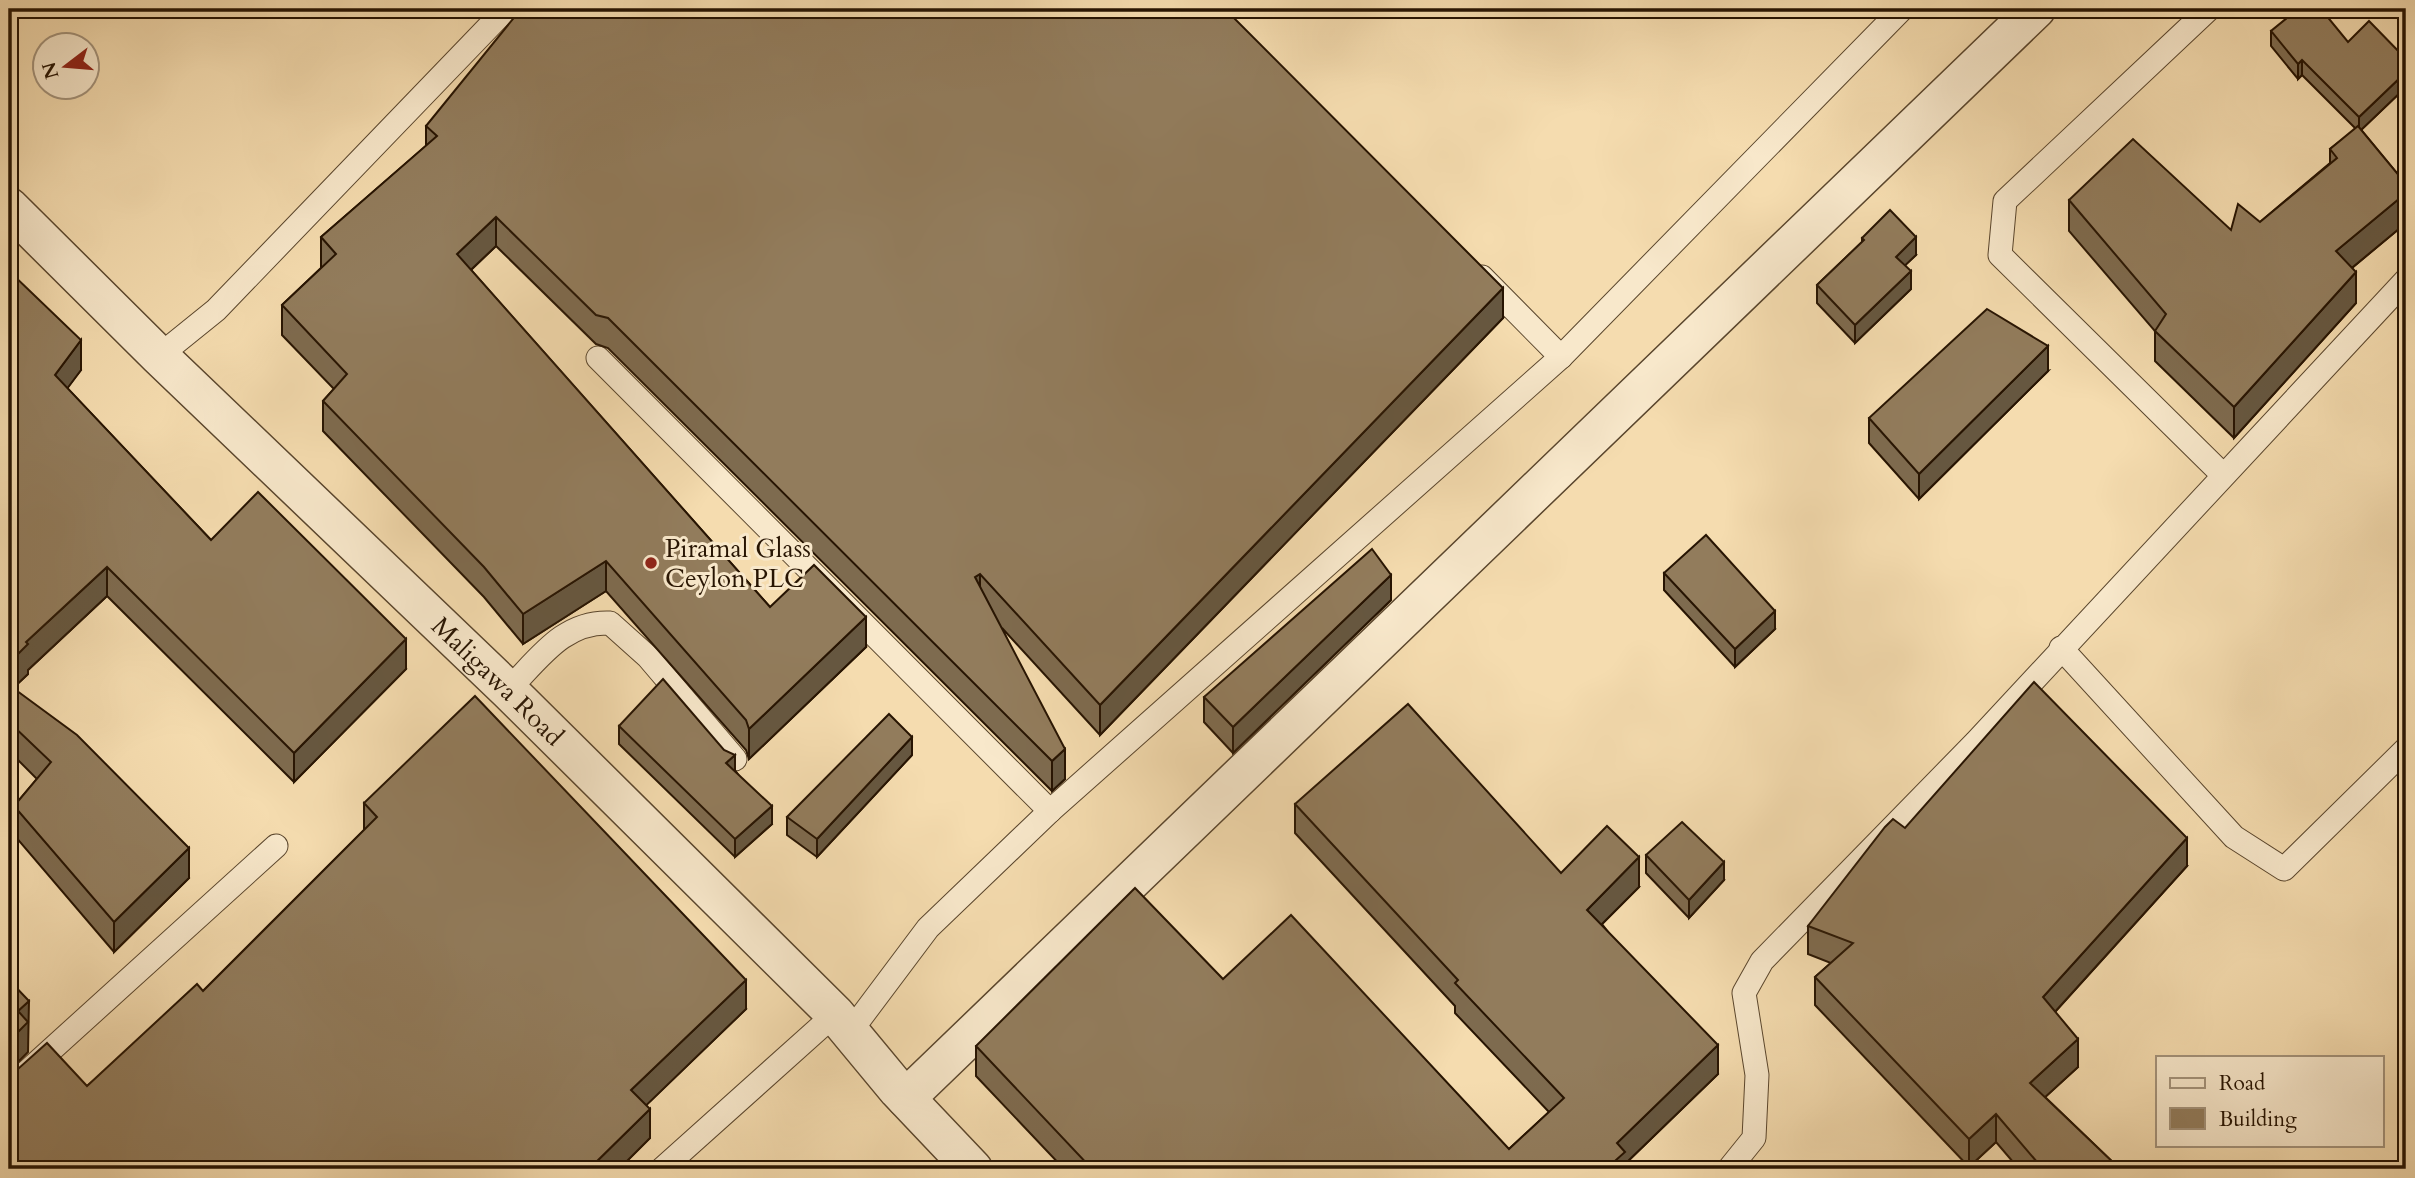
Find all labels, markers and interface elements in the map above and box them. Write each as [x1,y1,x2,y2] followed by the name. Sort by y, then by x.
[32,32,102,102] north arrow
[36,58,65,82] text: N
[665,531,811,596] place label: Piramal Glass Ceylon PLC
[643,555,659,571] marker: Piramal Glass Ceylon PLC
[424,609,572,753] street label: Maligawa Road
[2156,1056,2384,1146] legend
[2219,1069,2265,1098] text: Road
[2219,1105,2297,1134] text: Building

